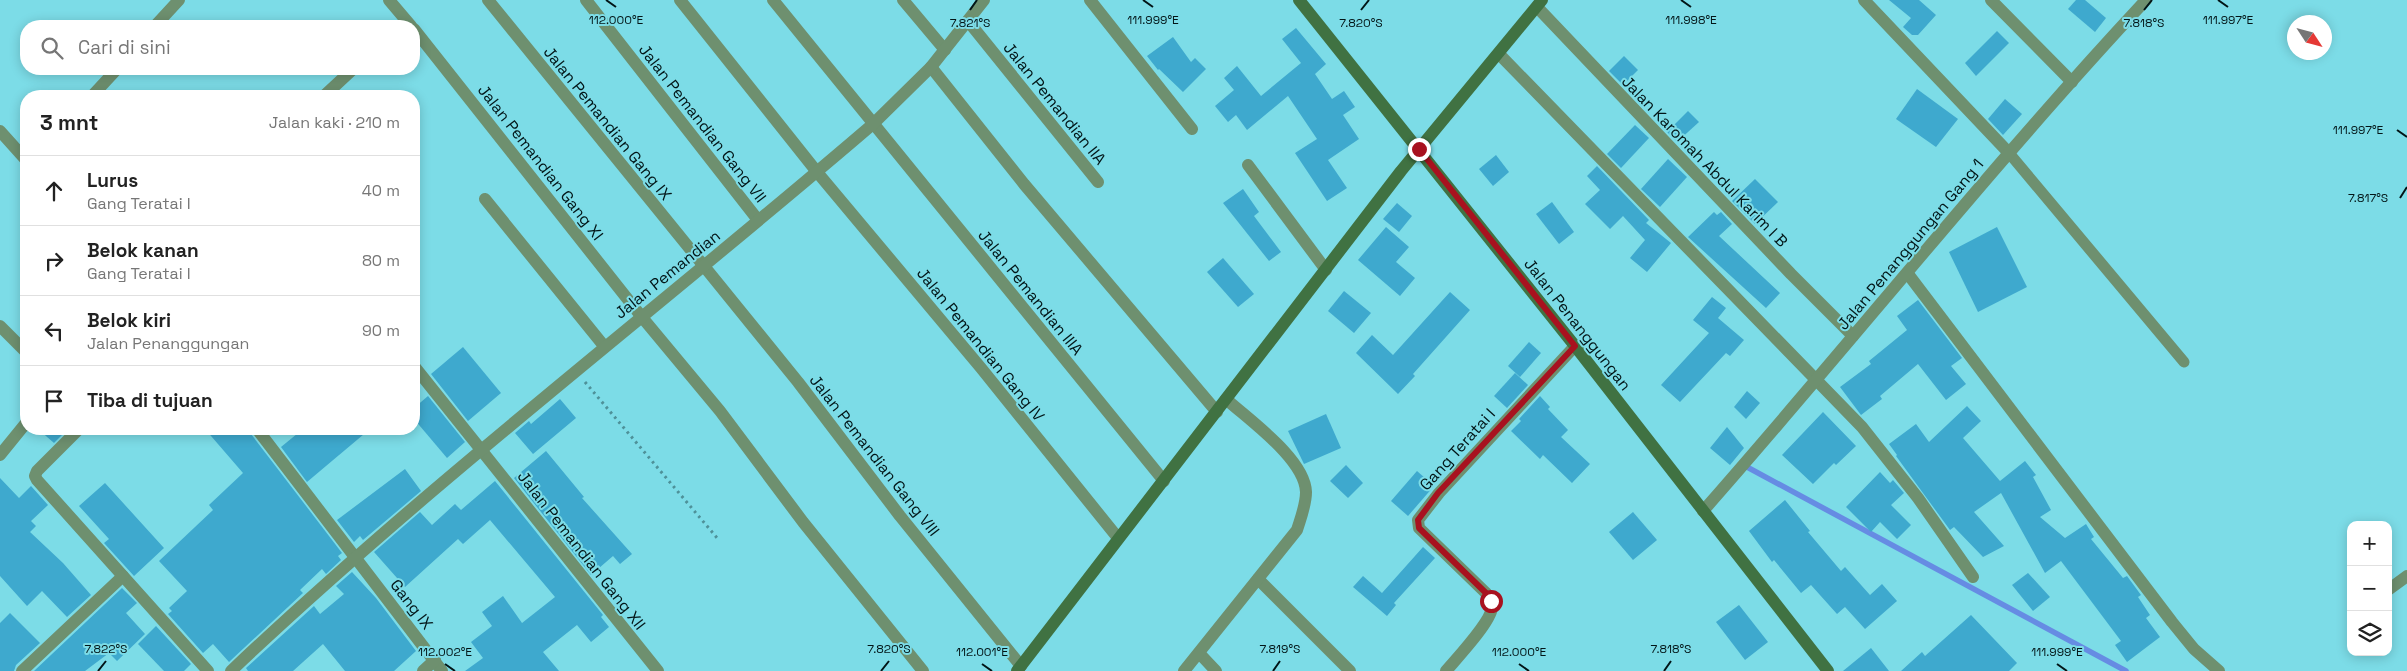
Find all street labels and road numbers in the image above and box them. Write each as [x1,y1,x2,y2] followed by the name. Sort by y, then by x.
[999,38,1111,169] street label: Jalan Pemandian IIA
[634,40,771,207] street label: Jalan Pemandian Gang VII
[539,42,676,205] street label: Jalan Pemandian Gang IX
[1617,71,1792,252] street label: Jalan Karomah Abdul Karim I B
[473,80,608,245] street label: Jalan Pemandian Gang XI
[1833,154,1988,334] street label: Jalan Penanggungan Gang 1
[610,225,725,324] street label: Jalan Pemandian
[973,225,1088,360] street label: Jalan Pemandian IIIA
[1519,254,1636,395] street label: Jalan Penanggungan
[912,263,1049,426] street label: Jalan Pemandian Gang IV
[805,370,944,540] street label: Jalan Pemandian Gang VIII
[1415,404,1500,495] street label: Gang Teratai I
[513,467,650,634] street label: Jalan Pemandian Gang XII
[385,575,438,634] street label: Gang IX

